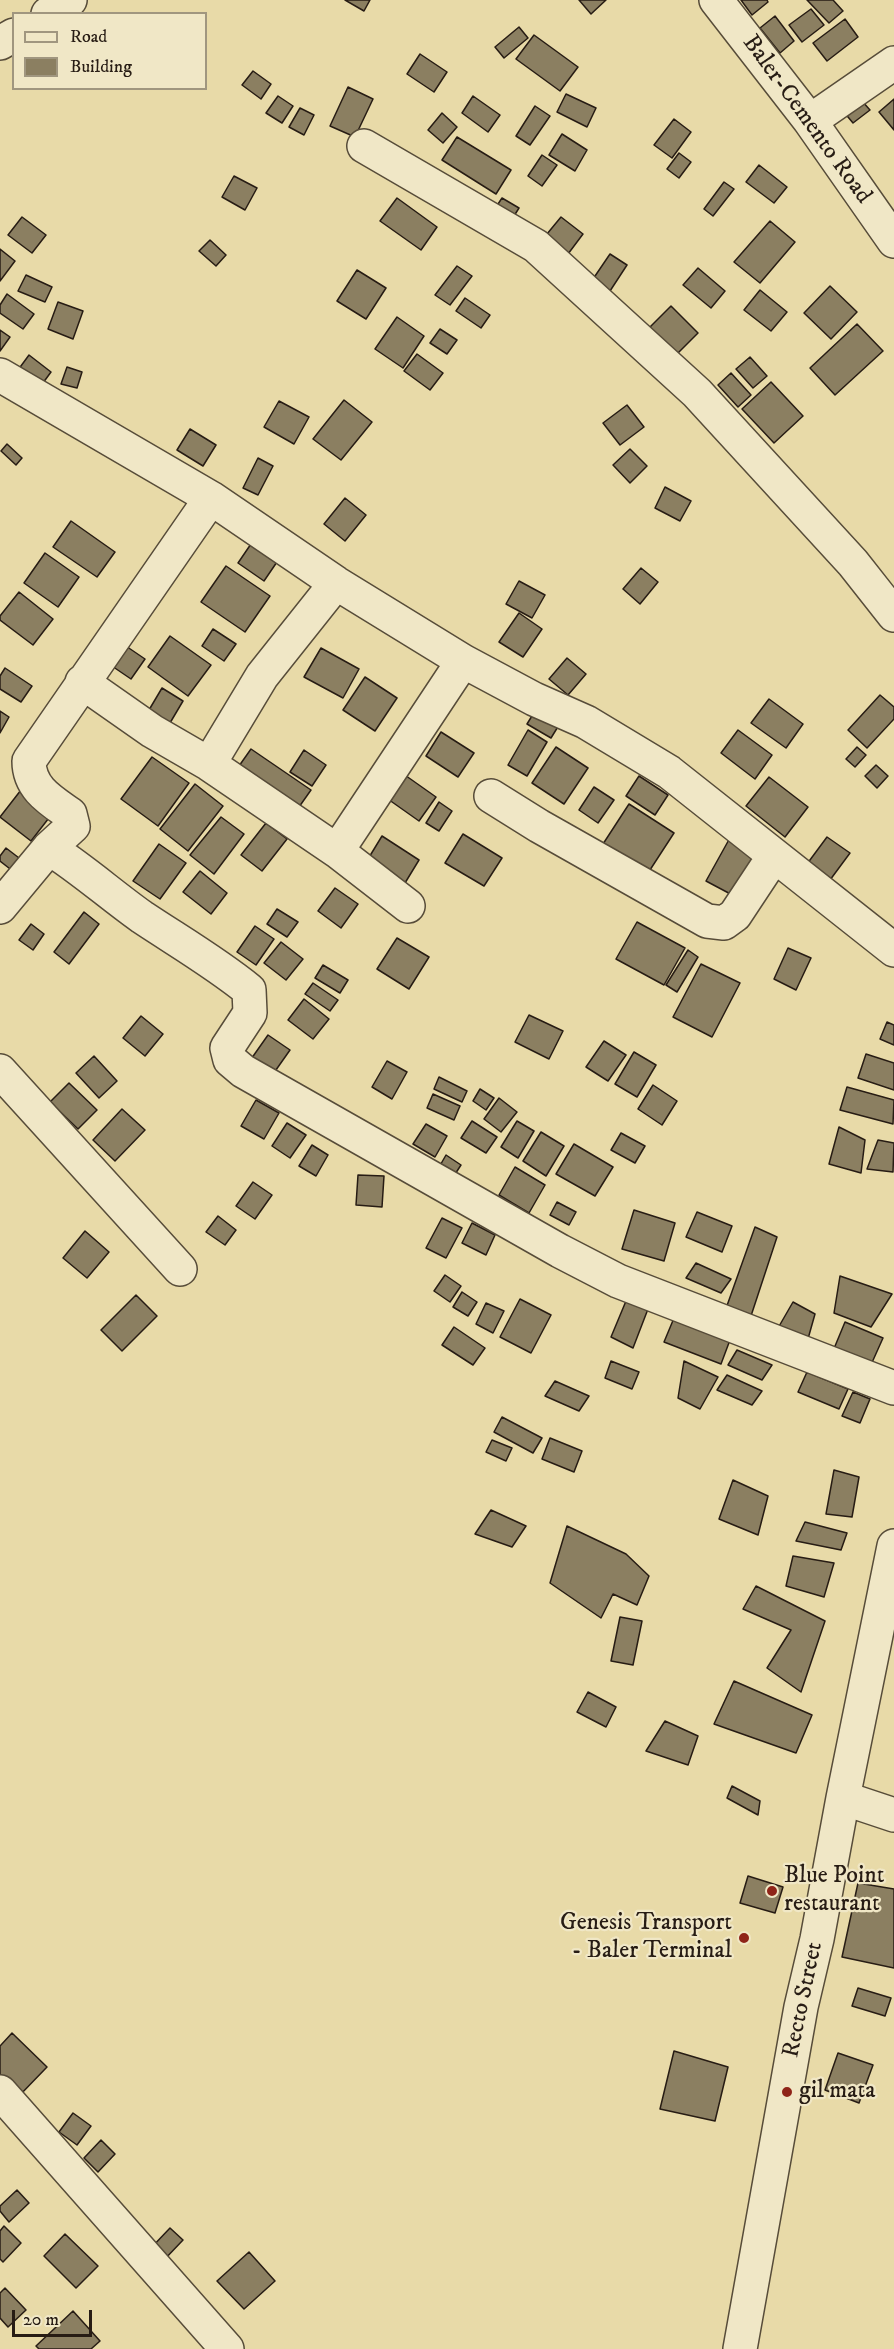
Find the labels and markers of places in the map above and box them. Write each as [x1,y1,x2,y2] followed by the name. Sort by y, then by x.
[784,1863,884,1919] place label: Blue Point restaurant
[765,1884,779,1898] marker: Blue Point restaurant
[560,1910,732,1966] place label: Genesis Transport - Baler Terminal
[737,1931,751,1945] marker: Genesis Transport - Baler Terminal
[799,2078,875,2106] place label: gil mata
[780,2085,794,2099] marker: gil mata

